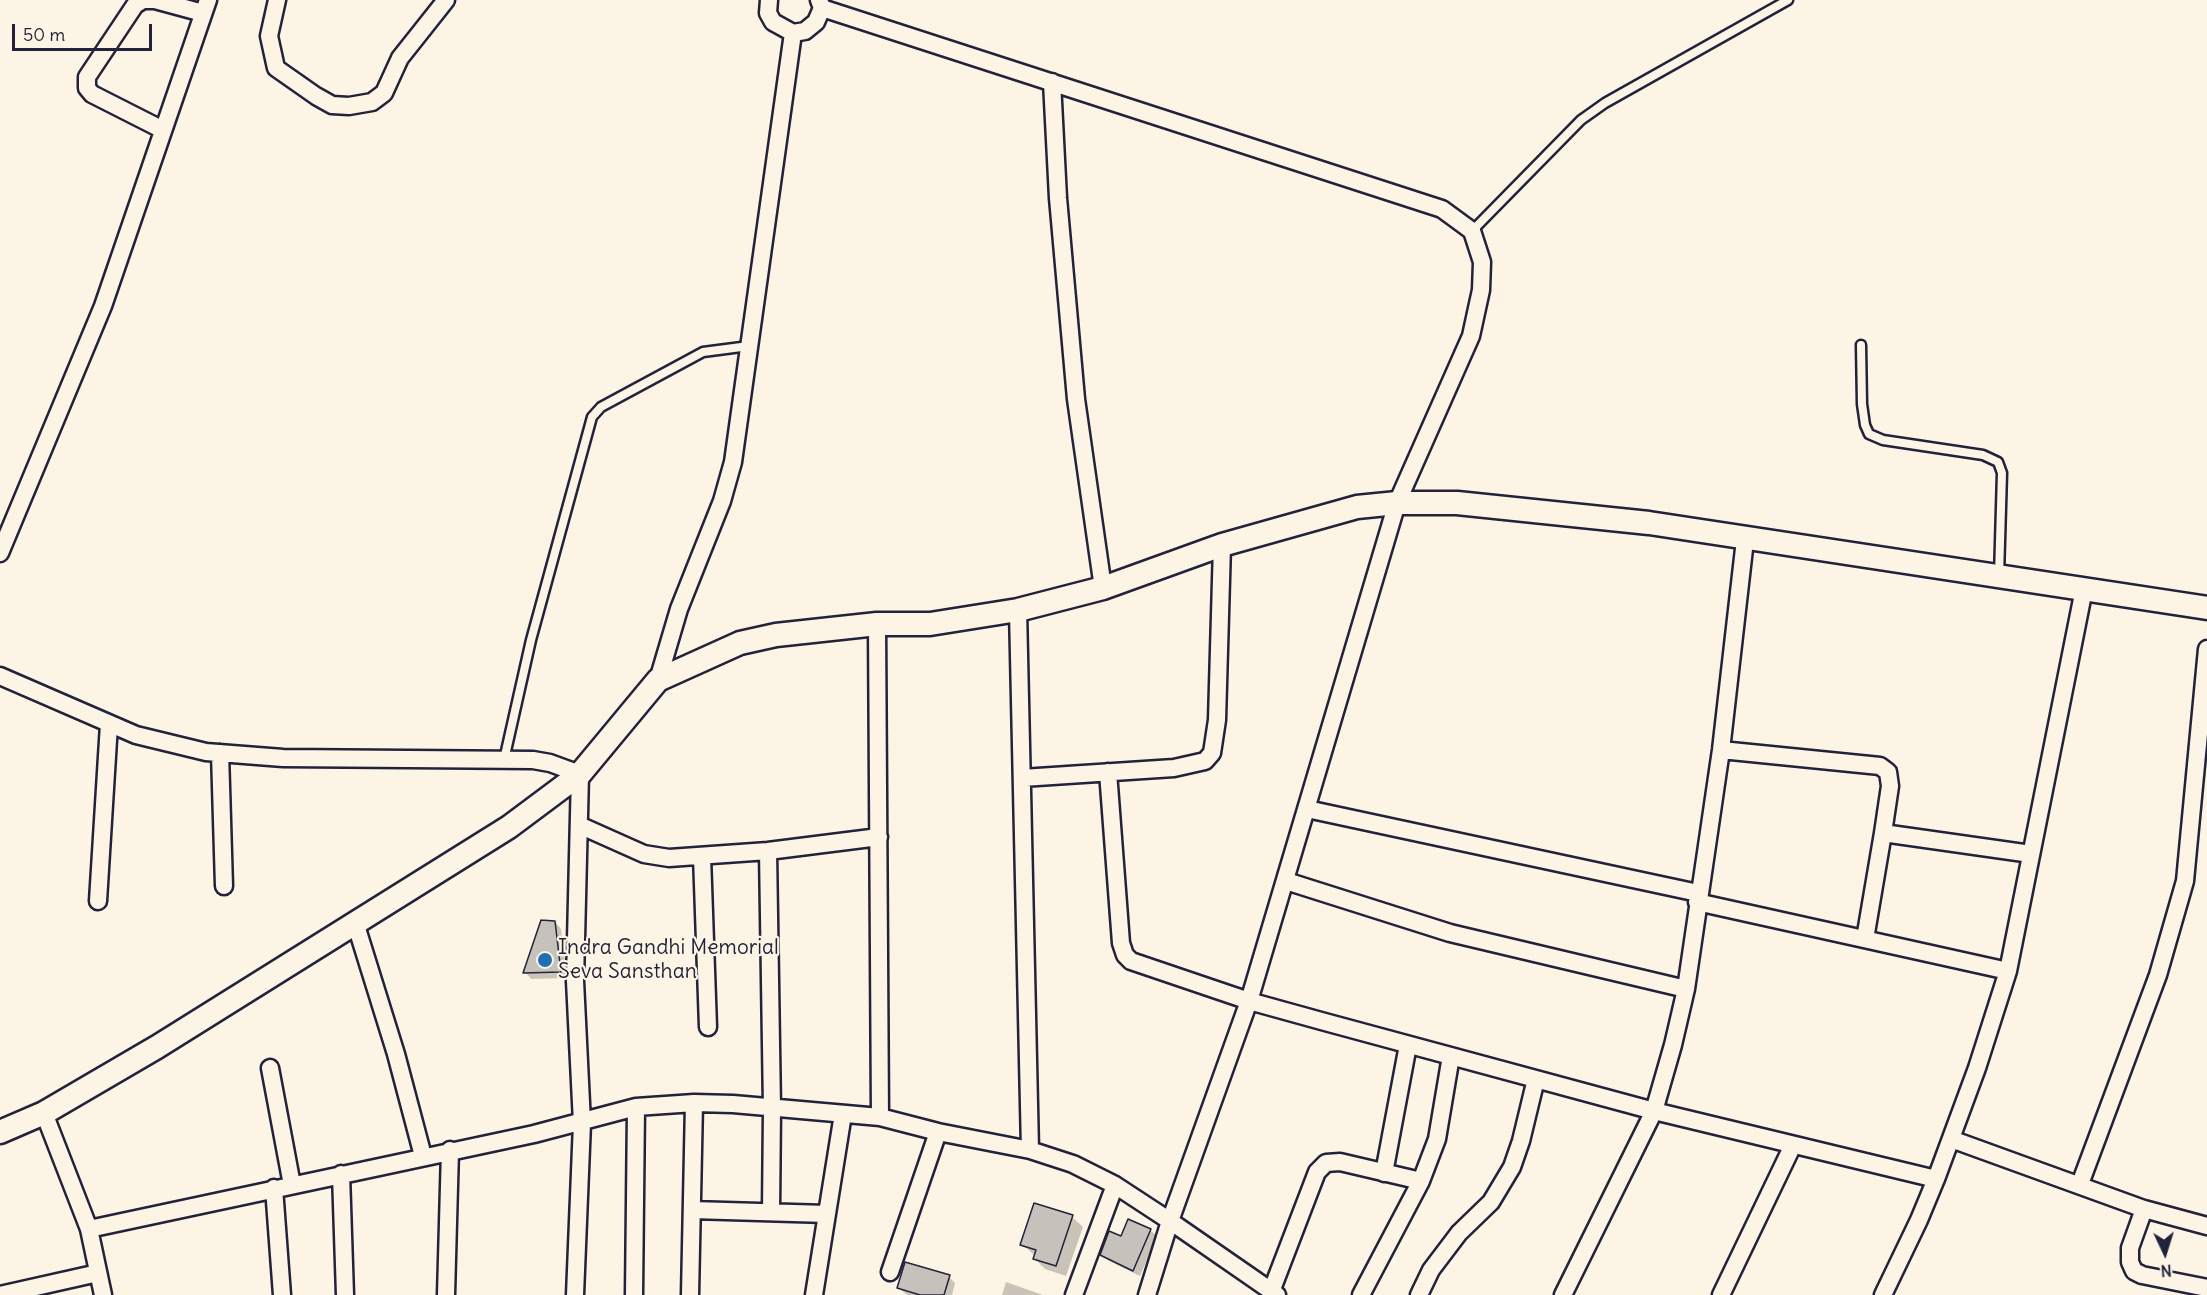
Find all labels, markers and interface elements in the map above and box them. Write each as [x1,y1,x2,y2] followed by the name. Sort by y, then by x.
[15,12,154,50] scale bar
[23,23,65,46] text: 50 m
[558,935,779,985] place label: Indra Gandhi Memorial Seva Sansthan
[536,951,554,969] marker: Indra Gandhi Memorial Seva Sansthan
[2135,1223,2195,1283] north arrow
[2160,1261,2172,1281] text: N

